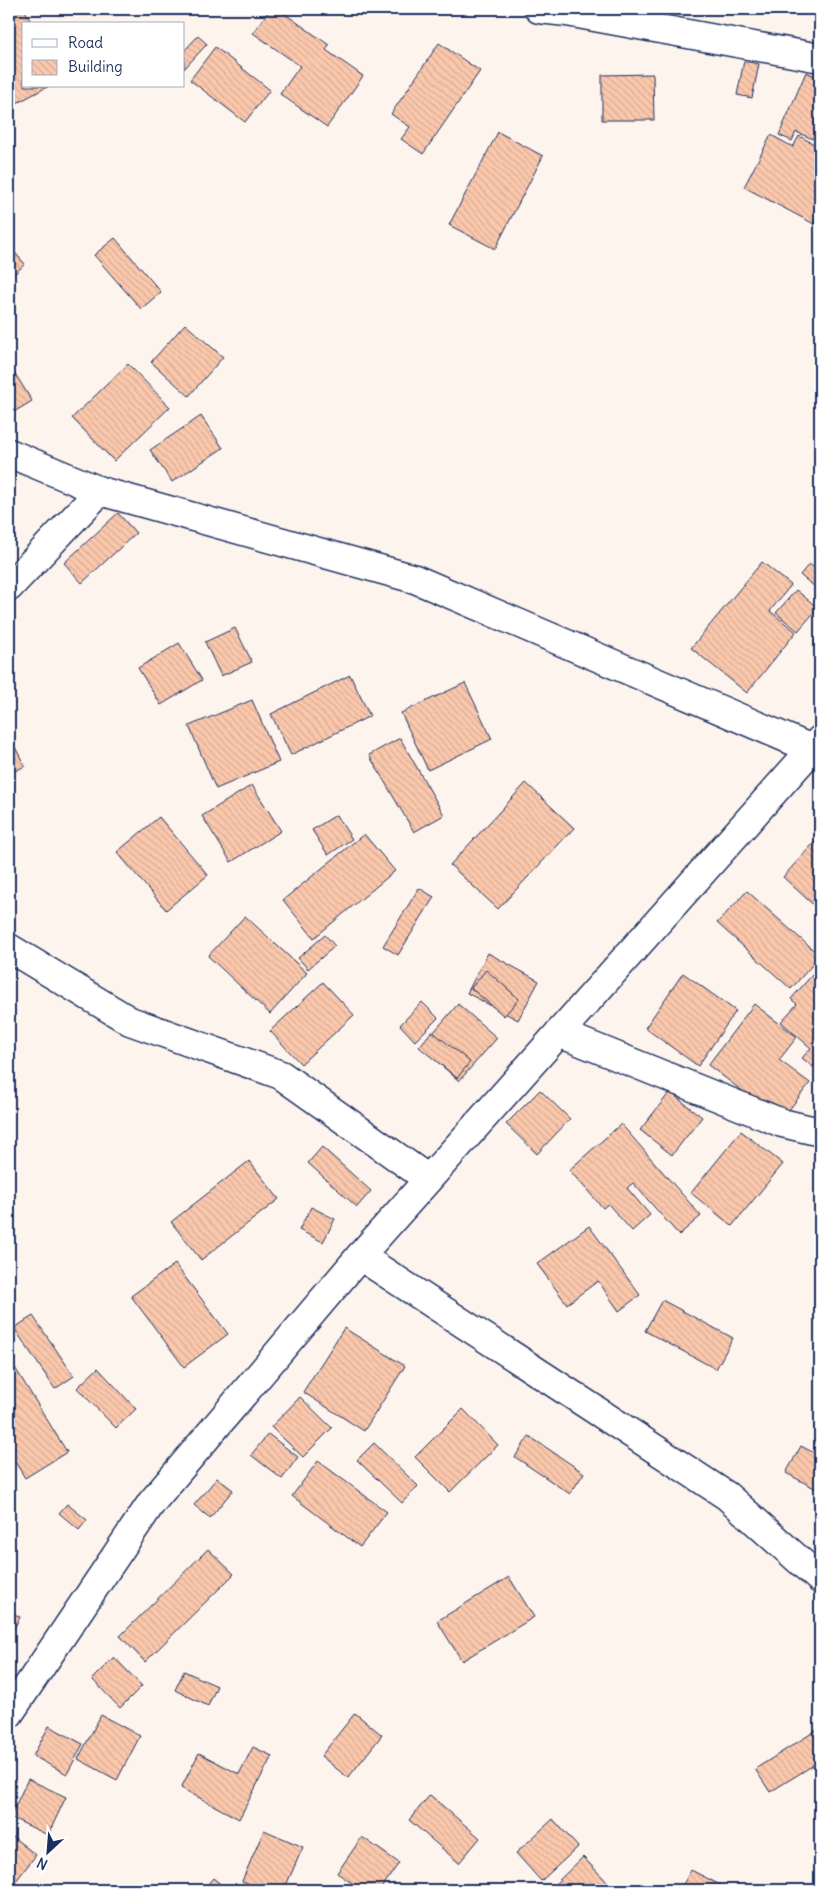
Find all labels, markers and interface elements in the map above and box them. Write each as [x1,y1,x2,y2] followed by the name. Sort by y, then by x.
[22,22,185,88] legend
[68,33,103,52] text: Road
[68,57,123,76] text: Building
[22,1826,72,1876] north arrow
[34,1853,51,1874] text: N

